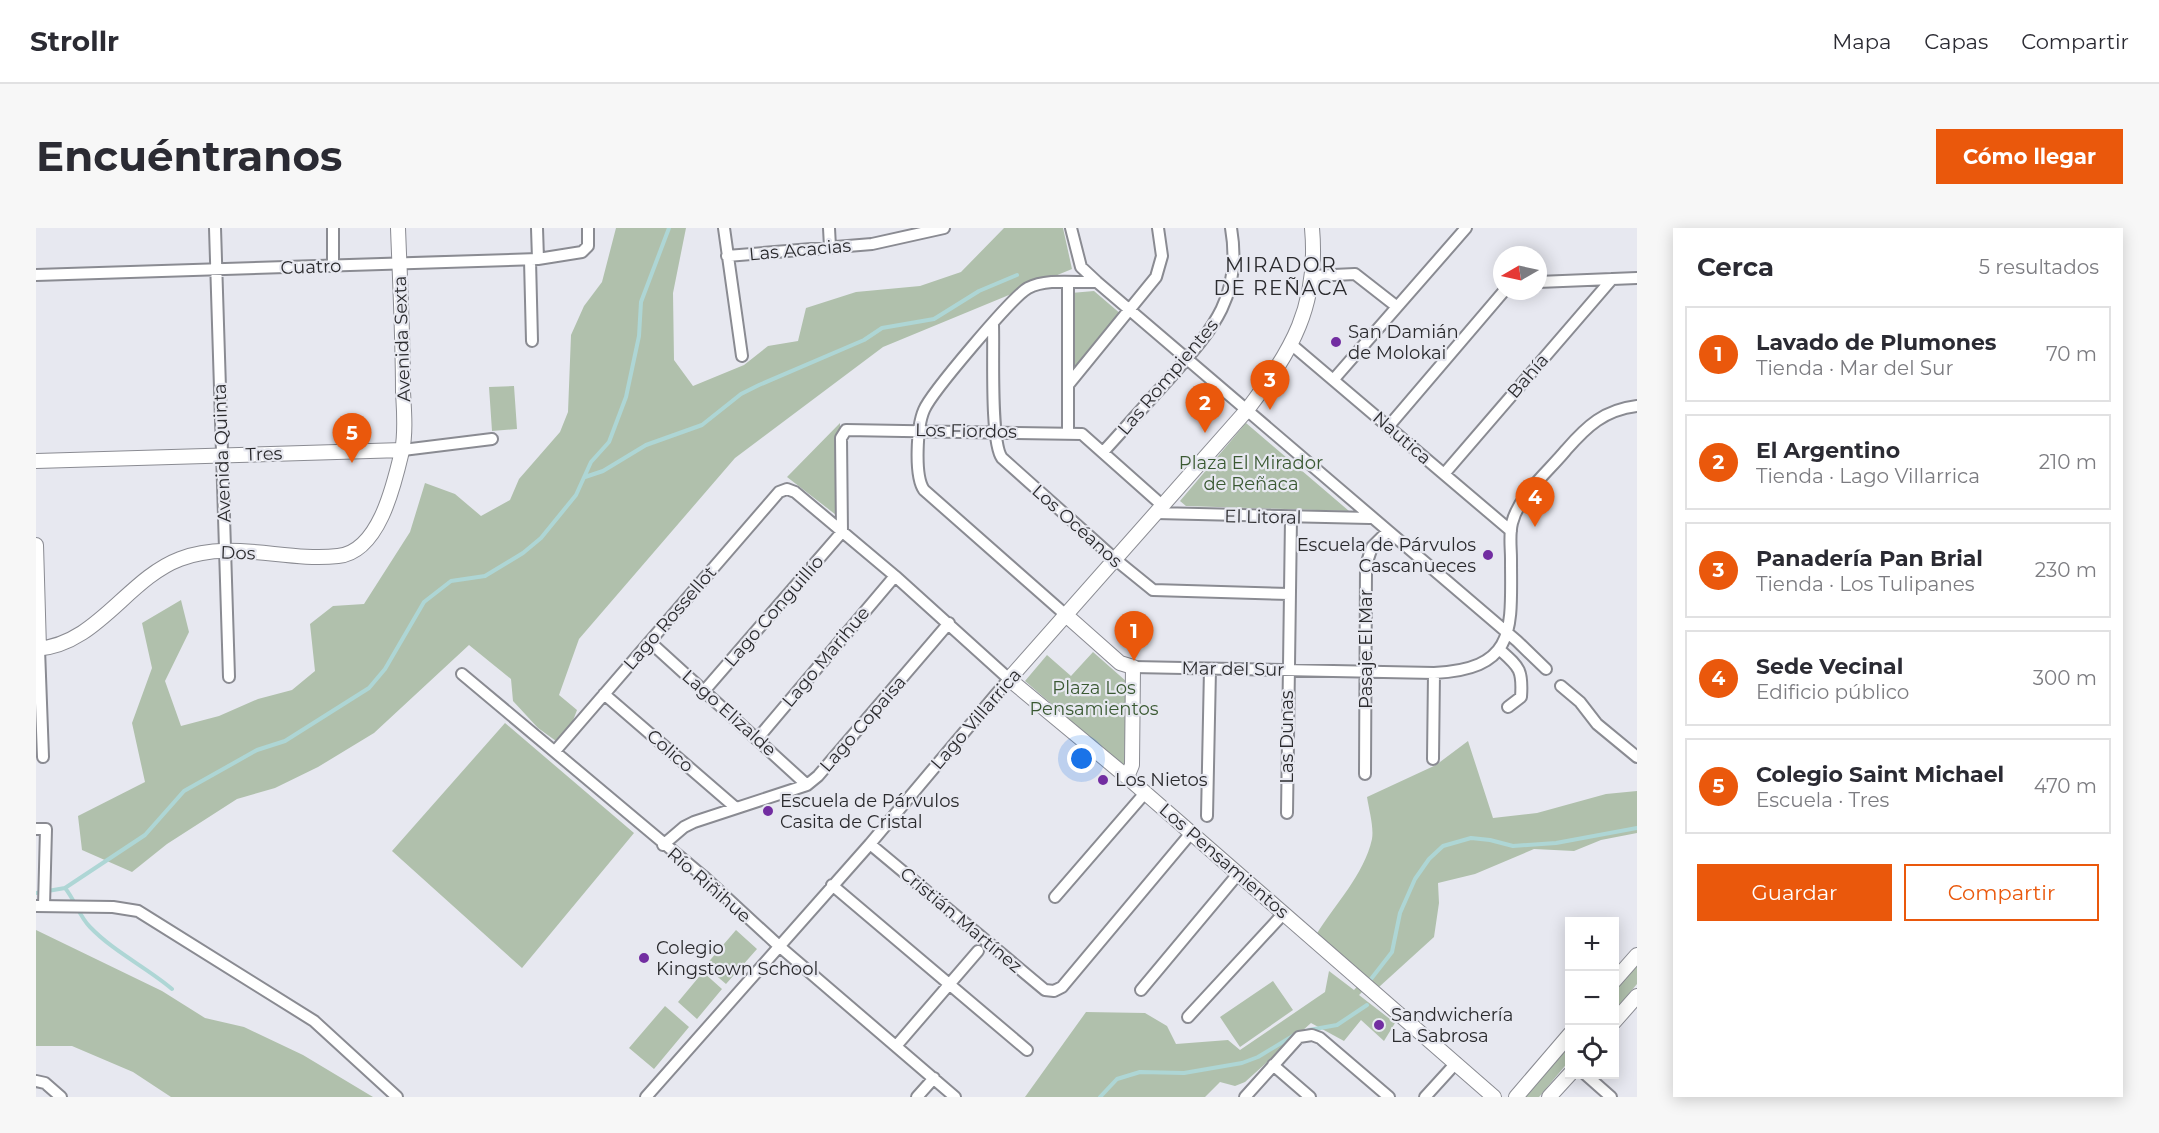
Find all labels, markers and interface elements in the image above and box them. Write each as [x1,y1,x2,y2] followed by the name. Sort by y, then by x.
[30,24,119,58] text: Strollr
[1832,29,1891,54] text: Mapa
[1924,29,1988,54] text: Capas
[2021,29,2129,54] text: Compartir
[1936,129,2123,184] button: Cómo llegar
[36,130,342,182] text: Encuéntranos
[748,235,852,265] street label: Las Acacias
[1493,246,1547,300] north arrow
[1697,251,1774,283] text: Cerca
[1213,253,1349,300] district label: MIRADOR DE REÑACA
[280,255,342,279] street label: Cuatro
[1979,255,2099,279] text: 5 resultados
[389,276,415,402] street label: Avenida Sexta
[1113,314,1223,440] street label: Las Rompientes
[1348,321,1459,364] place label: San Damián de Molokai
[1756,329,1997,356] text: Lavado de Plumones
[1329,335,1343,349] marker: San Damián de Molokai
[1715,342,1722,366] text: 1
[2046,342,2097,366] text: 70 m
[1503,349,1553,403] street label: Bahía
[1756,356,1954,380] text: Tienda · Mar del Sur
[1250,360,1290,410] pin: 3
[209,383,235,523] street label: Avenida Quinta
[1186,384,1224,433] pin: 2
[1368,407,1436,469] street label: Nautica
[332,414,372,463] pin: 5
[915,419,1017,443] street label: Los Fiordos
[1756,437,1900,464] text: El Argentino
[245,442,283,466] street label: Tres
[1713,450,1724,474] text: 2
[2039,450,2097,474] text: 210 m
[1179,452,1323,495] park label: Plaza El Mirador de Reñaca
[1756,464,1980,488] text: Tienda · Lago Villarrica
[1516,478,1554,527] pin: 4
[1027,480,1127,572] street label: Los Océanos
[1224,505,1302,529] street label: El Litoral
[1297,534,1476,577] place label: Escuela de Párvulos Cascanueces
[220,541,256,565] street label: Dos
[1756,545,1983,572] text: Panadería Pan Brial
[1481,548,1495,562] marker: Escuela de Párvulos Cascanueces
[720,551,828,671] street label: Lago Conguillío
[1713,558,1724,582] text: 3
[2035,558,2097,582] text: 230 m
[619,562,721,674] street label: Lago Rossellot
[1756,572,1975,596] text: Tienda · Los Tulipanes
[1355,589,1377,709] street label: Pasaje El Mar
[778,602,874,712] street label: Lago Marihue
[1114,612,1154,661] pin: 1
[1756,653,1903,680] text: Sede Vecinal
[1181,657,1285,681] street label: Mar del Sur
[926,664,1026,774] street label: Lago Villarrica
[677,665,781,761] street label: Lago Elizalde
[1712,666,1725,690] text: 4
[2033,666,2097,690] text: 300 m
[815,671,911,777] street label: Lago Copaisa
[1029,677,1159,720] park label: Plaza Los Pensamientos
[1756,680,1909,704] text: Edificio público
[1276,690,1298,784] street label: Las Dunas
[642,725,698,777] street label: Colico
[1067,744,1096,773] your location
[1756,761,2004,788] text: Colegio Saint Michael
[1115,769,1208,791] place label: Los Nietos
[1096,773,1110,787] marker: Los Nietos
[1713,774,1724,798] text: 5
[2034,774,2097,798] text: 470 m
[1756,788,1889,812] text: Escuela · Tres
[780,790,959,833] place label: Escuela de Párvulos Casita de Cristal
[1155,799,1293,923] street label: Los Pensamientos
[761,804,775,818] marker: Escuela de Párvulos Casita de Cristal
[663,843,756,927] street label: Río Riñihue
[895,862,1027,978] street label: Cristián Martínez
[1697,864,1892,921] button: Guardar
[1904,864,2099,921] button: Compartir
[1565,917,1619,1079] map controls
[1565,917,1619,971] button: +
[656,937,818,980] place label: Colegio Kingstown School
[637,951,651,965] marker: Colegio Kingstown School
[1565,971,1619,1025] button: −
[1391,1004,1513,1047] place label: Sandwichería La Sabrosa
[1372,1018,1386,1032] marker: Sandwichería La Sabrosa
[1565,1025,1619,1079] button: locate

